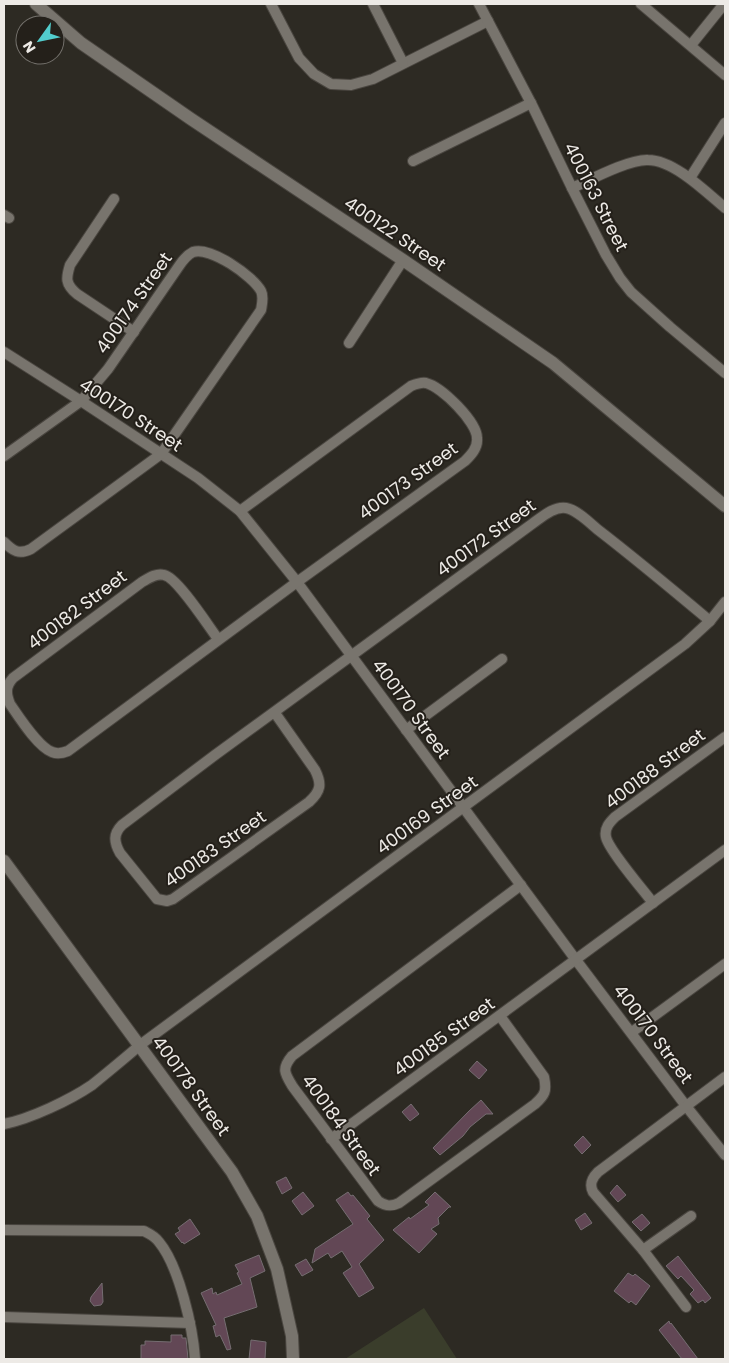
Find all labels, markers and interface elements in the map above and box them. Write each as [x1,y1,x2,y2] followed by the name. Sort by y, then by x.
[15,15,65,65] north arrow
[18,37,40,57] text: N
[558,138,635,256] street label: 400163 Street
[339,190,451,277] street label: 400122 Street
[89,247,178,358] street label: 400174 Street
[75,372,188,457] street label: 400170 Street
[353,436,463,525] street label: 400173 Street
[431,493,541,582] street label: 400172 Street
[22,564,132,655] street label: 400182 Street
[367,653,456,764] street label: 400170 Street
[599,723,710,815] street label: 400188 Street
[371,769,483,860] street label: 400169 Street
[159,804,271,893] street label: 400183 Street
[608,979,699,1088] street label: 400170 Street
[388,991,500,1082] street label: 400185 Street
[146,1030,236,1141] street label: 400178 Street
[296,1069,387,1181] street label: 400184 Street

